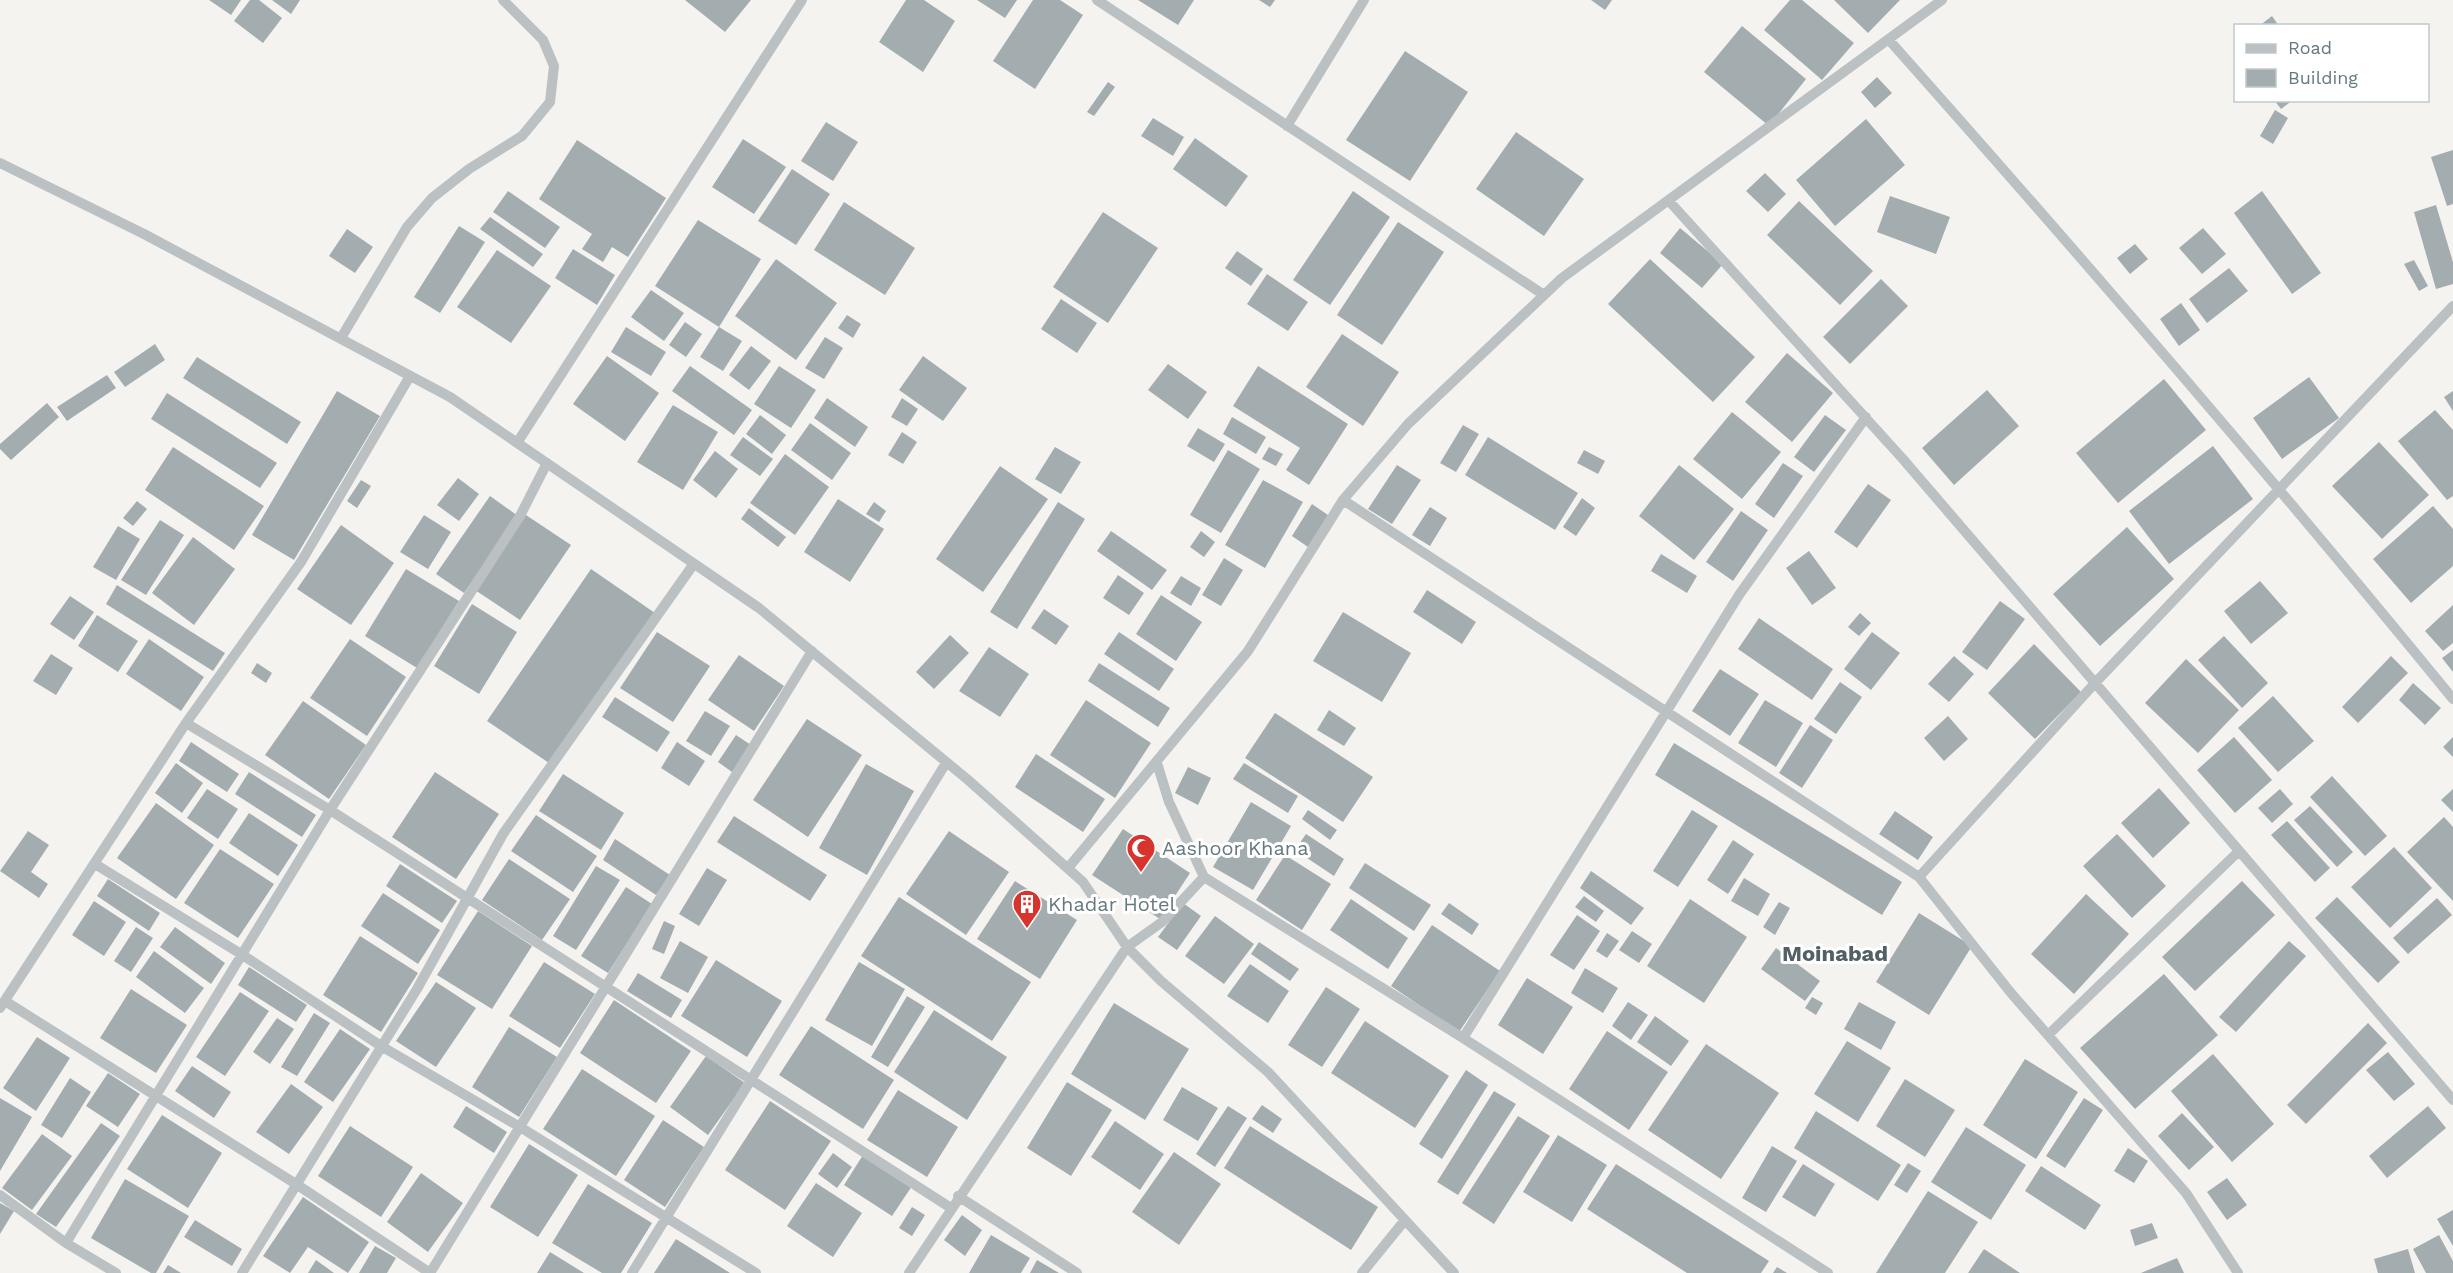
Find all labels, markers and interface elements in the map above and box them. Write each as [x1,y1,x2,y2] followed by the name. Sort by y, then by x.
[2234,24,2429,102] legend
[2288,37,2332,58] text: Road
[2288,67,2358,88] text: Building
[1125,832,1157,874] mosque icon: Aashoor Khana
[1162,836,1308,860] place label: Aashoor Khana
[1011,888,1043,930] building icon: Khadar Hotel
[1048,892,1176,916] place label: Khadar Hotel
[1782,941,1888,966] district label: Moinabad

